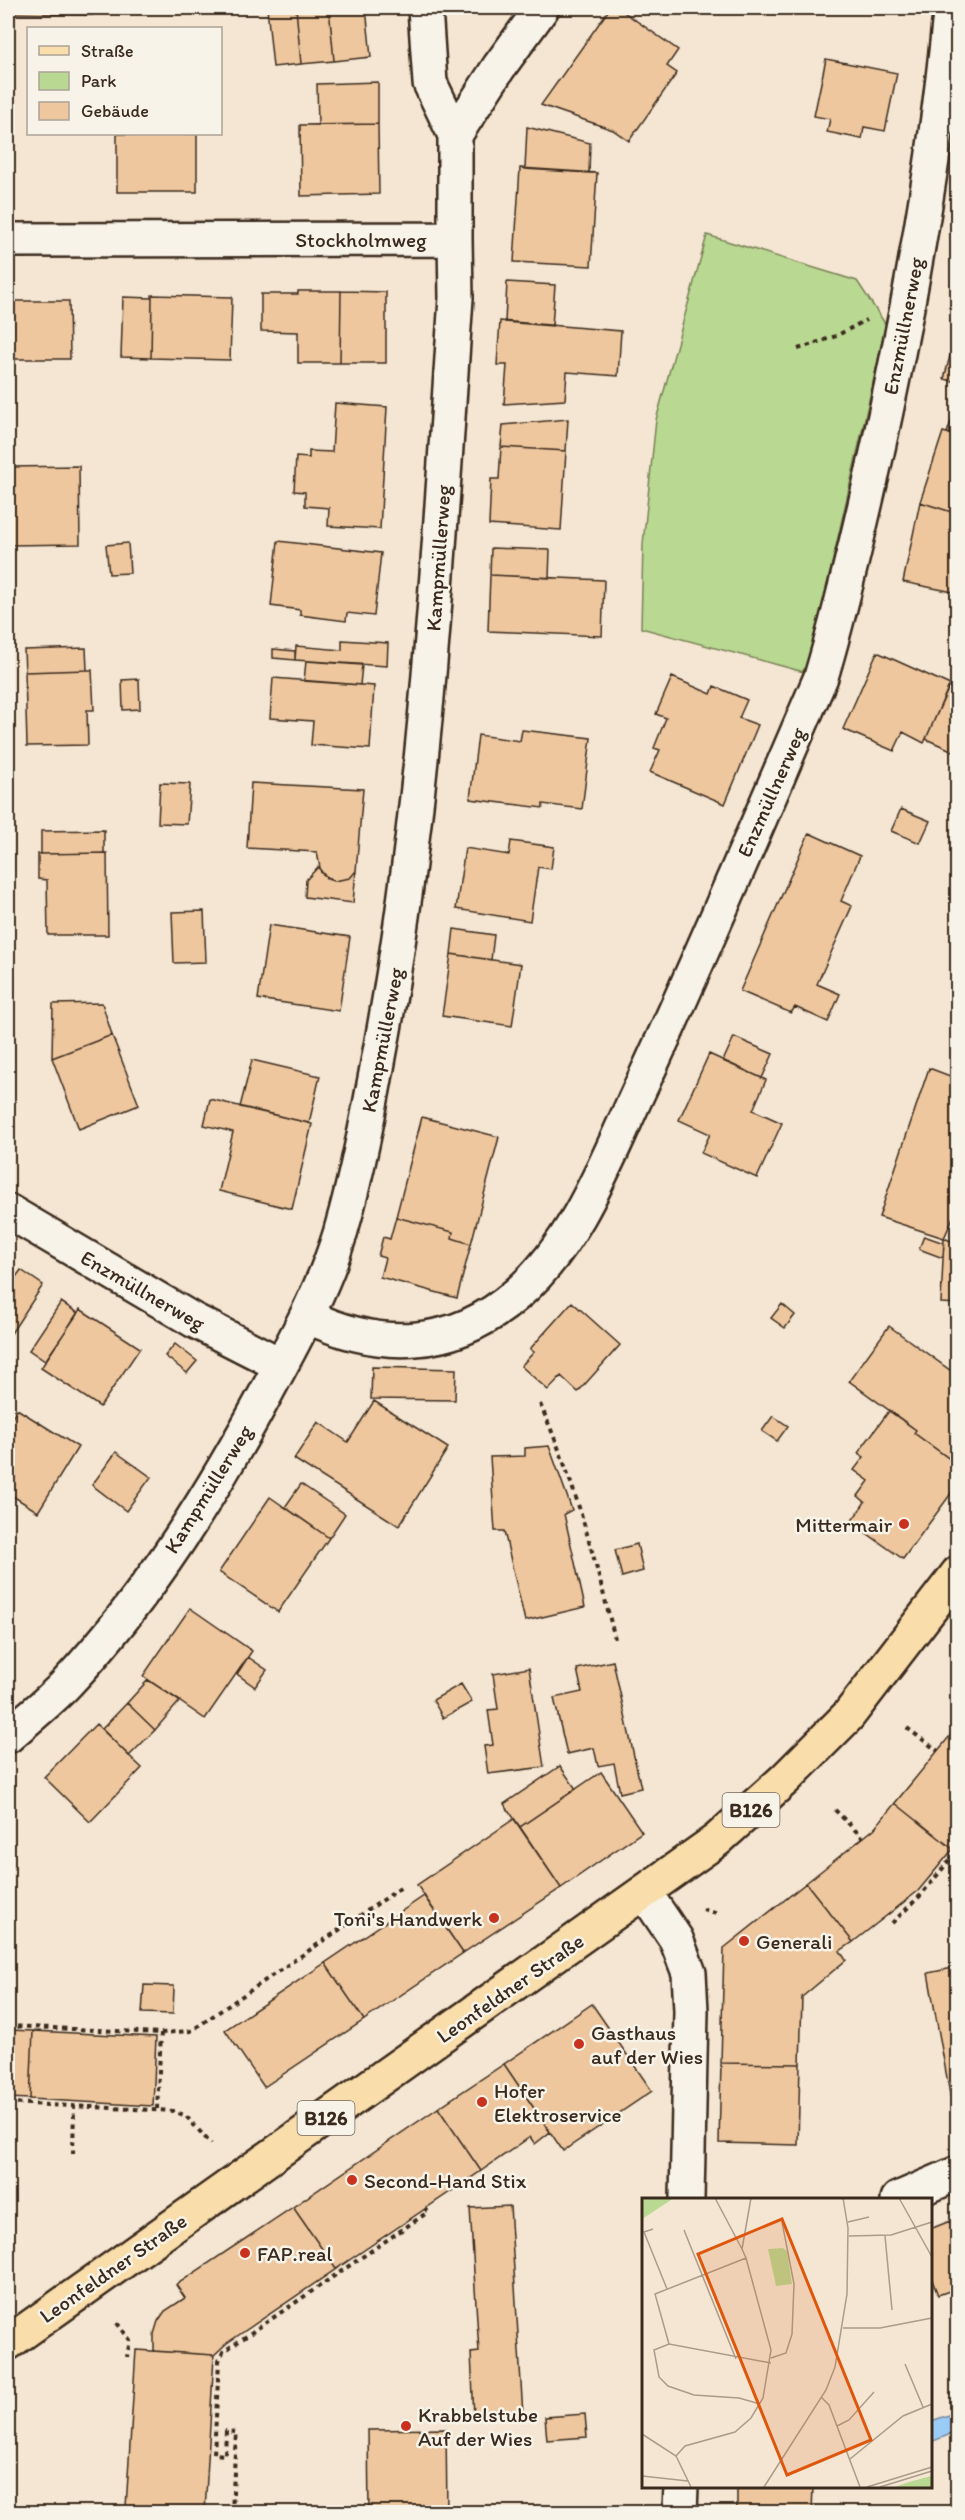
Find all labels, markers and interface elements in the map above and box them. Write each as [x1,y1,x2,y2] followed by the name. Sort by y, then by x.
[27,27,222,135] legend
[81,40,134,62] text: Straße
[81,70,116,92] text: Park
[81,100,149,122] text: Gebäude
[295,227,427,252] street label: Stockholmweg
[877,255,929,397] street label: Enzmüllnerweg
[420,484,456,632] street label: Kampmüllerweg
[731,723,811,861] street label: Enzmüllnerweg
[356,965,408,1114] street label: Kampmüllerweg
[76,1244,210,1336] street label: Enzmüllnerweg
[158,1420,258,1558] street label: Kampmüllerweg
[795,1512,893,1537] place label: Mittermair
[897,1517,911,1531] marker: Mittermair
[722,1793,780,1827] road number: B126
[334,1906,482,1931] place label: Toni's Handwerk
[487,1911,501,1925] marker: Toni's Handwerk
[432,1928,588,2048] street label: Leonfeldner Straße
[756,1929,832,1954] place label: Generali
[737,1934,751,1948] marker: Generali
[591,2020,703,2069] place label: Gasthaus auf der Wies
[572,2037,586,2051] marker: Gasthaus auf der Wies
[494,2078,622,2127] place label: Hofer Elektroservice
[475,2095,489,2109] marker: Hofer Elektroservice
[298,2101,354,2135] road number: B126
[364,2168,527,2193] place label: Second-Hand Stix
[345,2173,359,2187] marker: Second-Hand Stix
[642,2198,932,2487] inset map
[35,2208,191,2328] street label: Leonfeldner Straße
[257,2241,332,2266] place label: FAP.real
[238,2246,252,2260] marker: FAP.real
[418,2402,538,2451] place label: Krabbelstube Auf der Wies
[399,2419,413,2433] marker: Krabbelstube Auf der Wies

